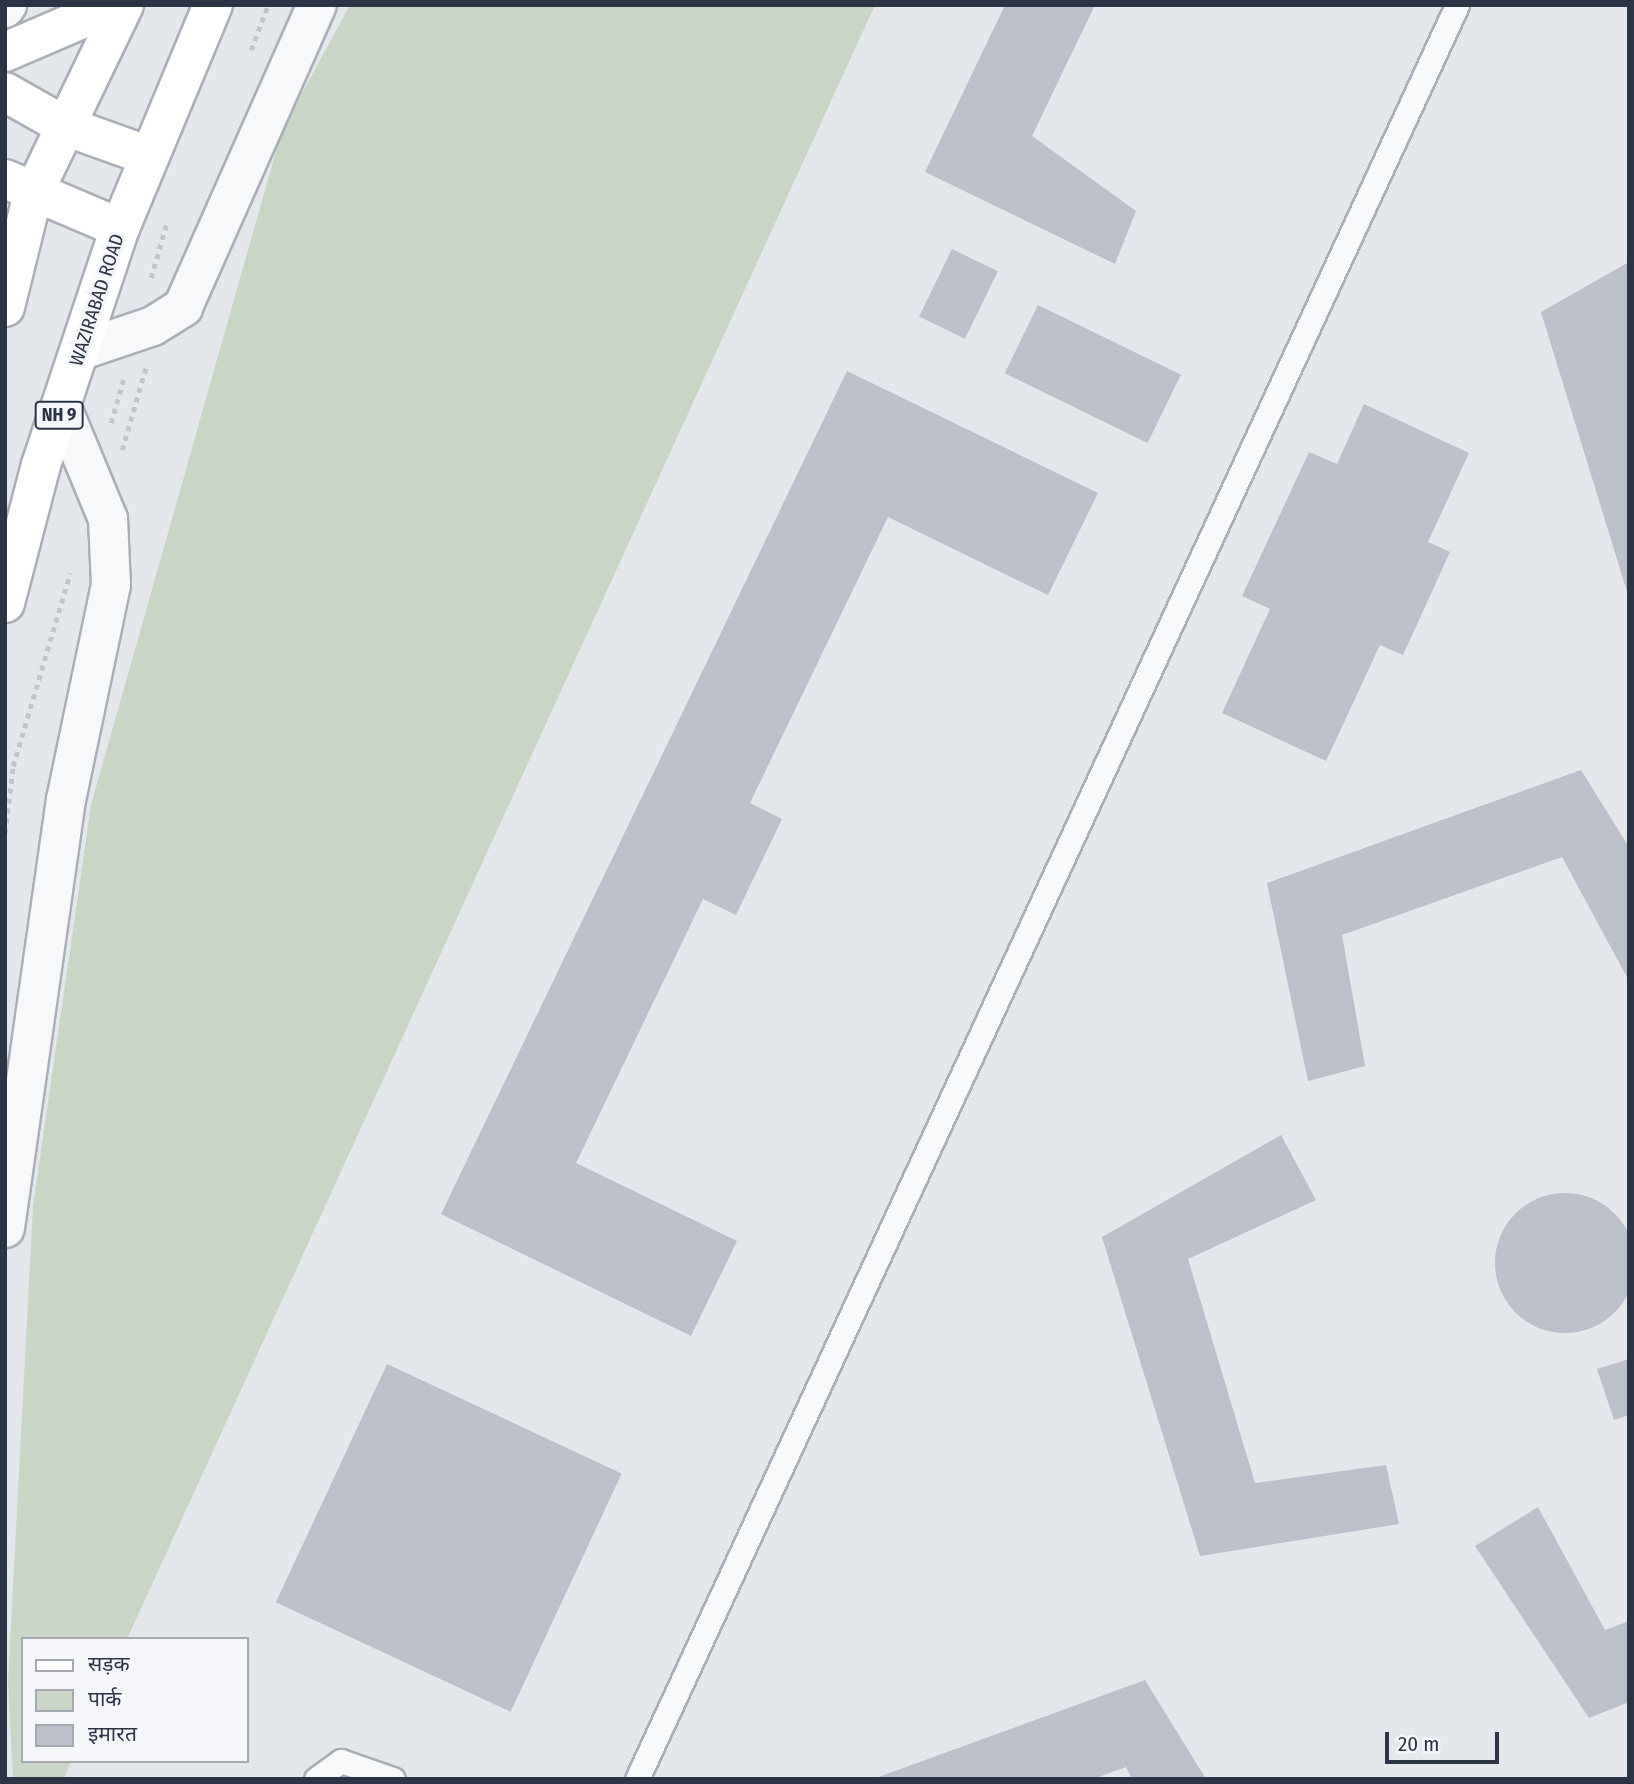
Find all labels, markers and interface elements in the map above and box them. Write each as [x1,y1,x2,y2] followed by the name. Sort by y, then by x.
[65,231,129,369] street label: WAZIRABAD ROAD
[34,400,84,430] road number: NH 9
[21,1637,248,1763] legend
[88,1651,130,1677] text: सड़क
[88,1686,122,1712] text: पार्क
[1389,1718,1503,1762] scale bar
[88,1721,137,1747] text: इमारत
[1398,1731,1439,1757] text: 20 m

